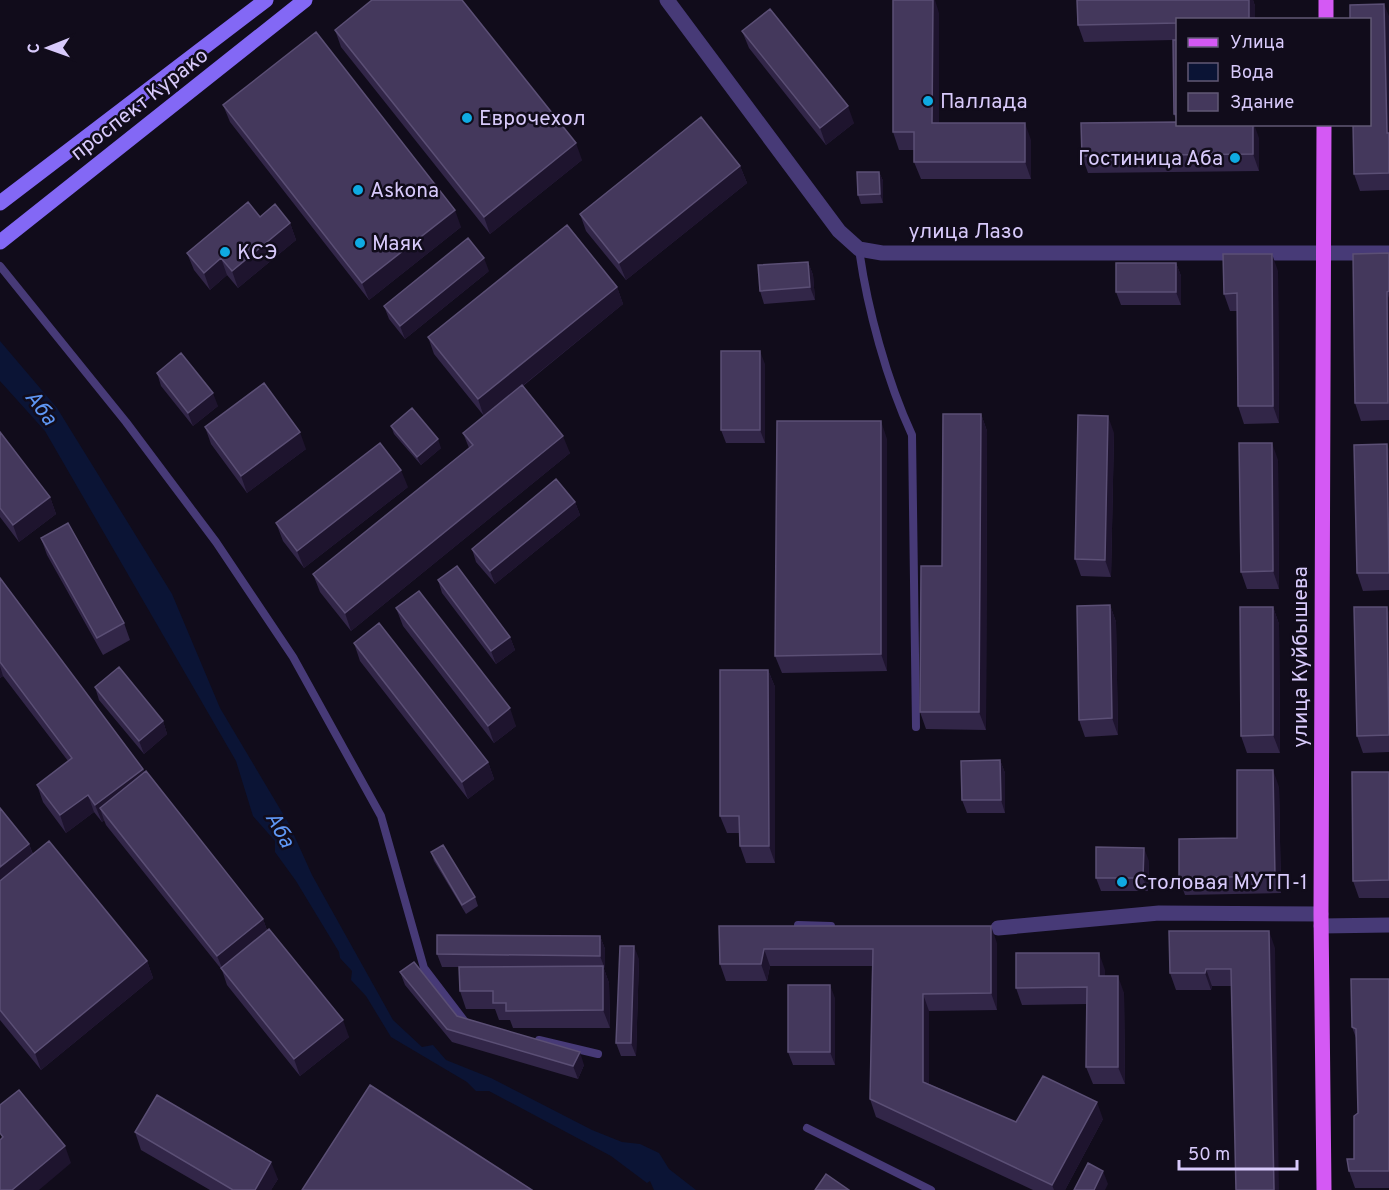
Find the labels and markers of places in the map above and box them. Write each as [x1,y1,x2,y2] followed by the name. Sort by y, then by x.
[940,89,1028,116] place label: Паллада
[921,94,935,108] marker: Паллада
[479,106,586,133] place label: Еврочехол
[460,111,474,125] marker: Еврочехол
[1078,146,1223,173] place label: Гостиница Аба
[1228,151,1242,165] marker: Гостиница Аба
[370,178,439,205] place label: Askona
[351,183,365,197] marker: Askona
[372,231,423,258] place label: Маяк
[353,236,367,250] marker: Маяк
[237,240,278,267] place label: КСЭ
[218,245,232,259] marker: КСЭ
[1134,870,1308,897] place label: Столовая МУТП-1
[1115,875,1129,889] marker: Столовая МУТП-1

